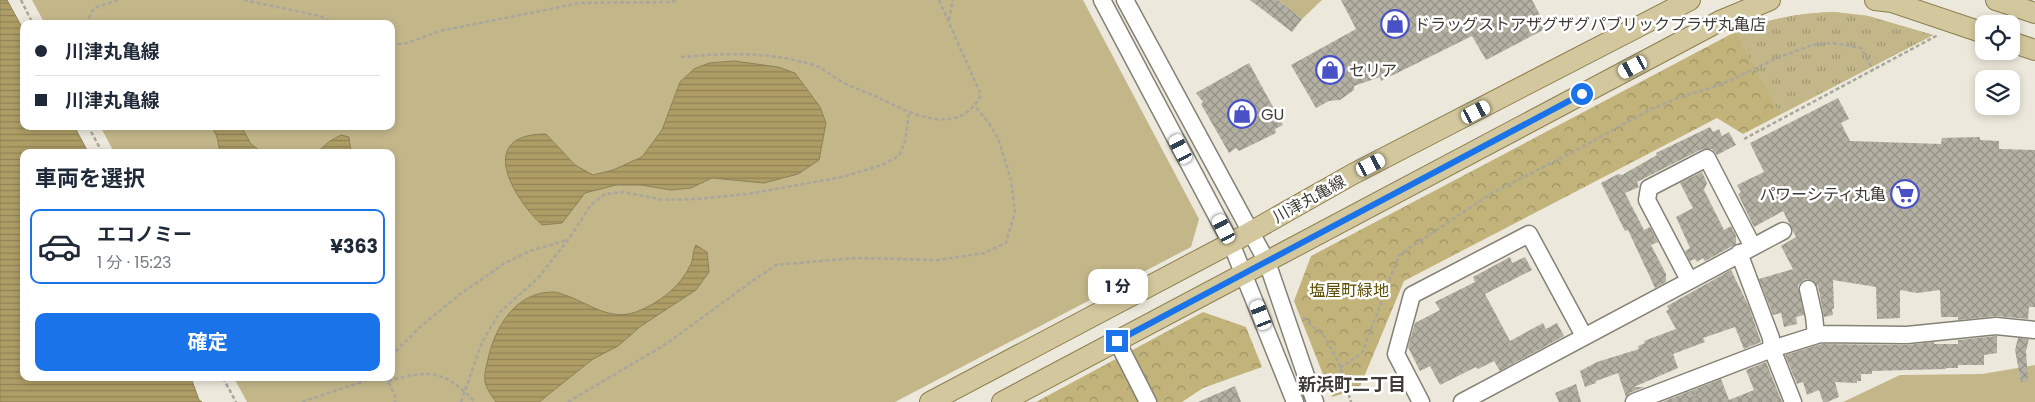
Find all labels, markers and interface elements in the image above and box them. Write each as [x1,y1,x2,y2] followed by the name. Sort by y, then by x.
[1380,9,1410,39] shop icon: ドラッグストアザグザグパブリックプラザ丸亀店
[1414,13,1766,36] place label: ドラッグストアザグザグパブリックプラザ丸亀店
[1975,15,2020,115] map controls
[1975,15,2020,60] button: locate
[65,38,160,65] text: 川津丸亀線
[1616,53,1649,81] car
[1315,55,1345,85] shop icon: セリア
[1349,59,1397,82] place label: セリア
[1975,70,2020,115] button: layers
[1571,83,1593,105] route start
[65,87,160,114] text: 川津丸亀線
[1227,99,1257,129] shop icon: GU
[1459,99,1492,125] car
[1261,103,1284,126] place label: GU
[1167,132,1194,166] car
[1354,152,1387,178] car
[35,163,145,194] text: 車両を選択
[1268,170,1350,228] street label: 川津丸亀線
[1890,179,1920,209] supermarket icon: パワーシティ丸亀
[1759,183,1886,206] place label: パワーシティ丸亀
[1210,212,1237,246] car
[97,221,192,248] text: エコノミー
[37,224,82,269] icon: car
[330,233,378,260] text: ¥363
[97,251,172,274] text: 1 分 · 15:23
[1087,268,1147,304] callout: 1 分
[1105,275,1131,298] text: 1 分
[1309,279,1389,302] park label: 塩屋町緑地
[1248,298,1273,332] car
[35,313,380,371] button: 確定
[1106,330,1128,352] route end
[1298,372,1406,397] district label: 新浜町二丁目

